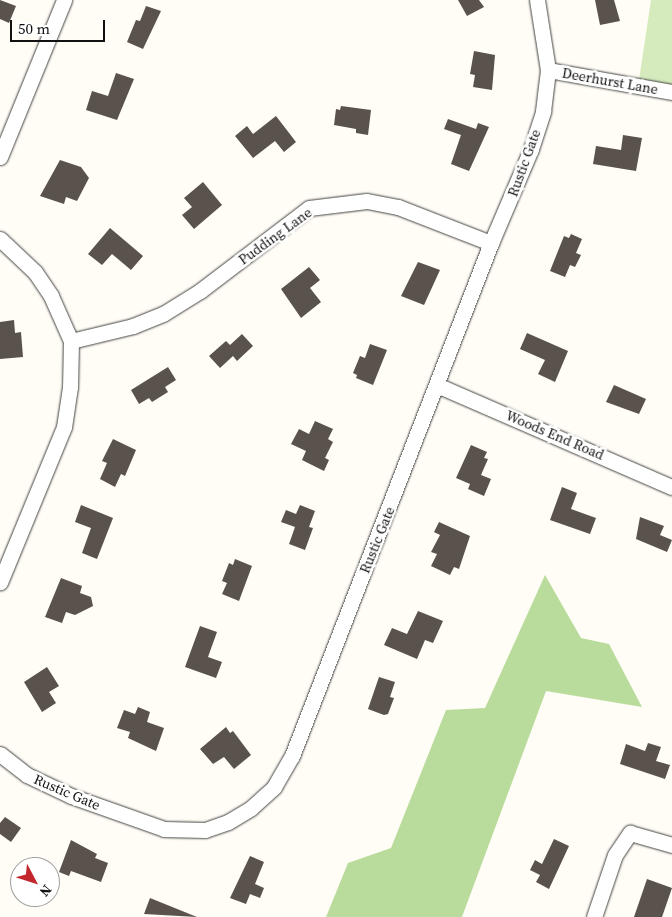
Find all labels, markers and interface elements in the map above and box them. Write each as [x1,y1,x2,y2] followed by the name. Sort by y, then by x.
[12,10,108,42] scale bar
[18,18,50,39] text: 50 m
[561,64,659,98] street label: Deerhurst Lane
[504,127,544,199] street label: Rustic Gate
[235,204,315,268] street label: Pudding Lane
[503,407,607,463] street label: Woods End Road
[356,504,398,576] street label: Rustic Gate
[31,771,103,813] street label: Rustic Gate
[10,857,60,907] north arrow
[35,881,57,901] text: N

